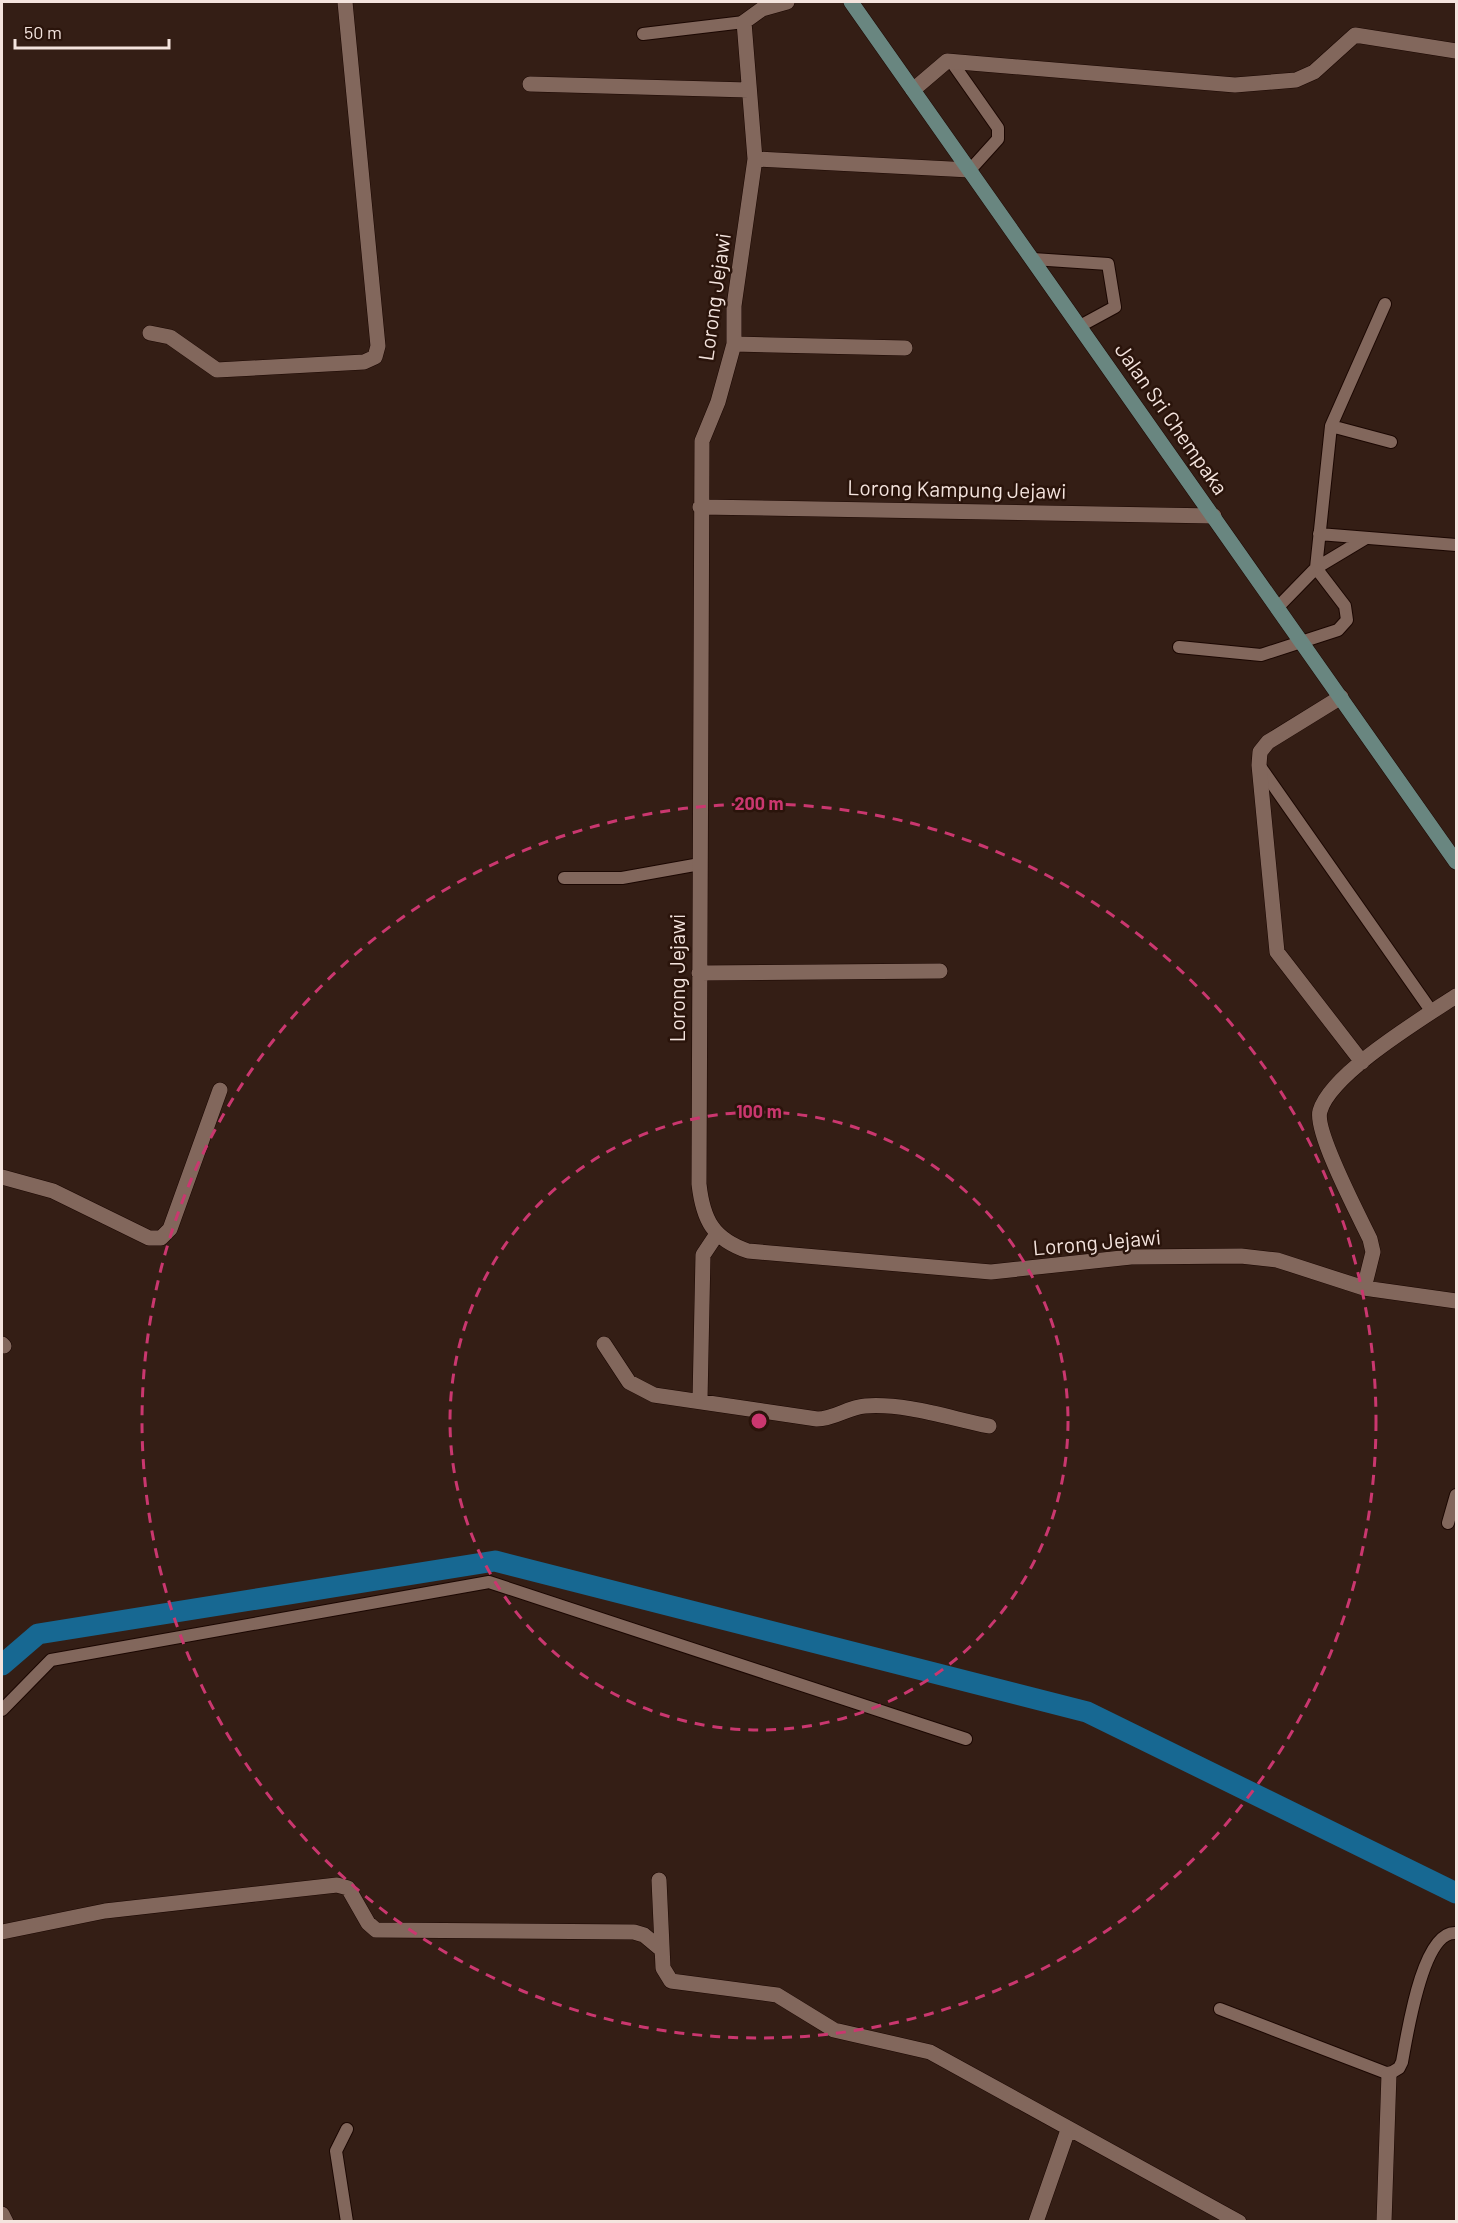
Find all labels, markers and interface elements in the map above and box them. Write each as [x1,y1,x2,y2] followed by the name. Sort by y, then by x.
[15,12,170,50] scale bar
[24,21,62,43] text: 50 m
[692,231,735,362] street label: Lorong Jejawi
[1111,338,1234,499] street label: Jalan Sri Chempaka
[847,474,1067,503] street label: Lorong Kampung Jejawi
[734,792,784,814] text: 200 m
[664,914,689,1042] street label: Lorong Jejawi
[736,1100,782,1122] text: 100 m
[1032,1223,1162,1260] street label: Lorong Jejawi
[749,1411,769,1431] centre of rings

